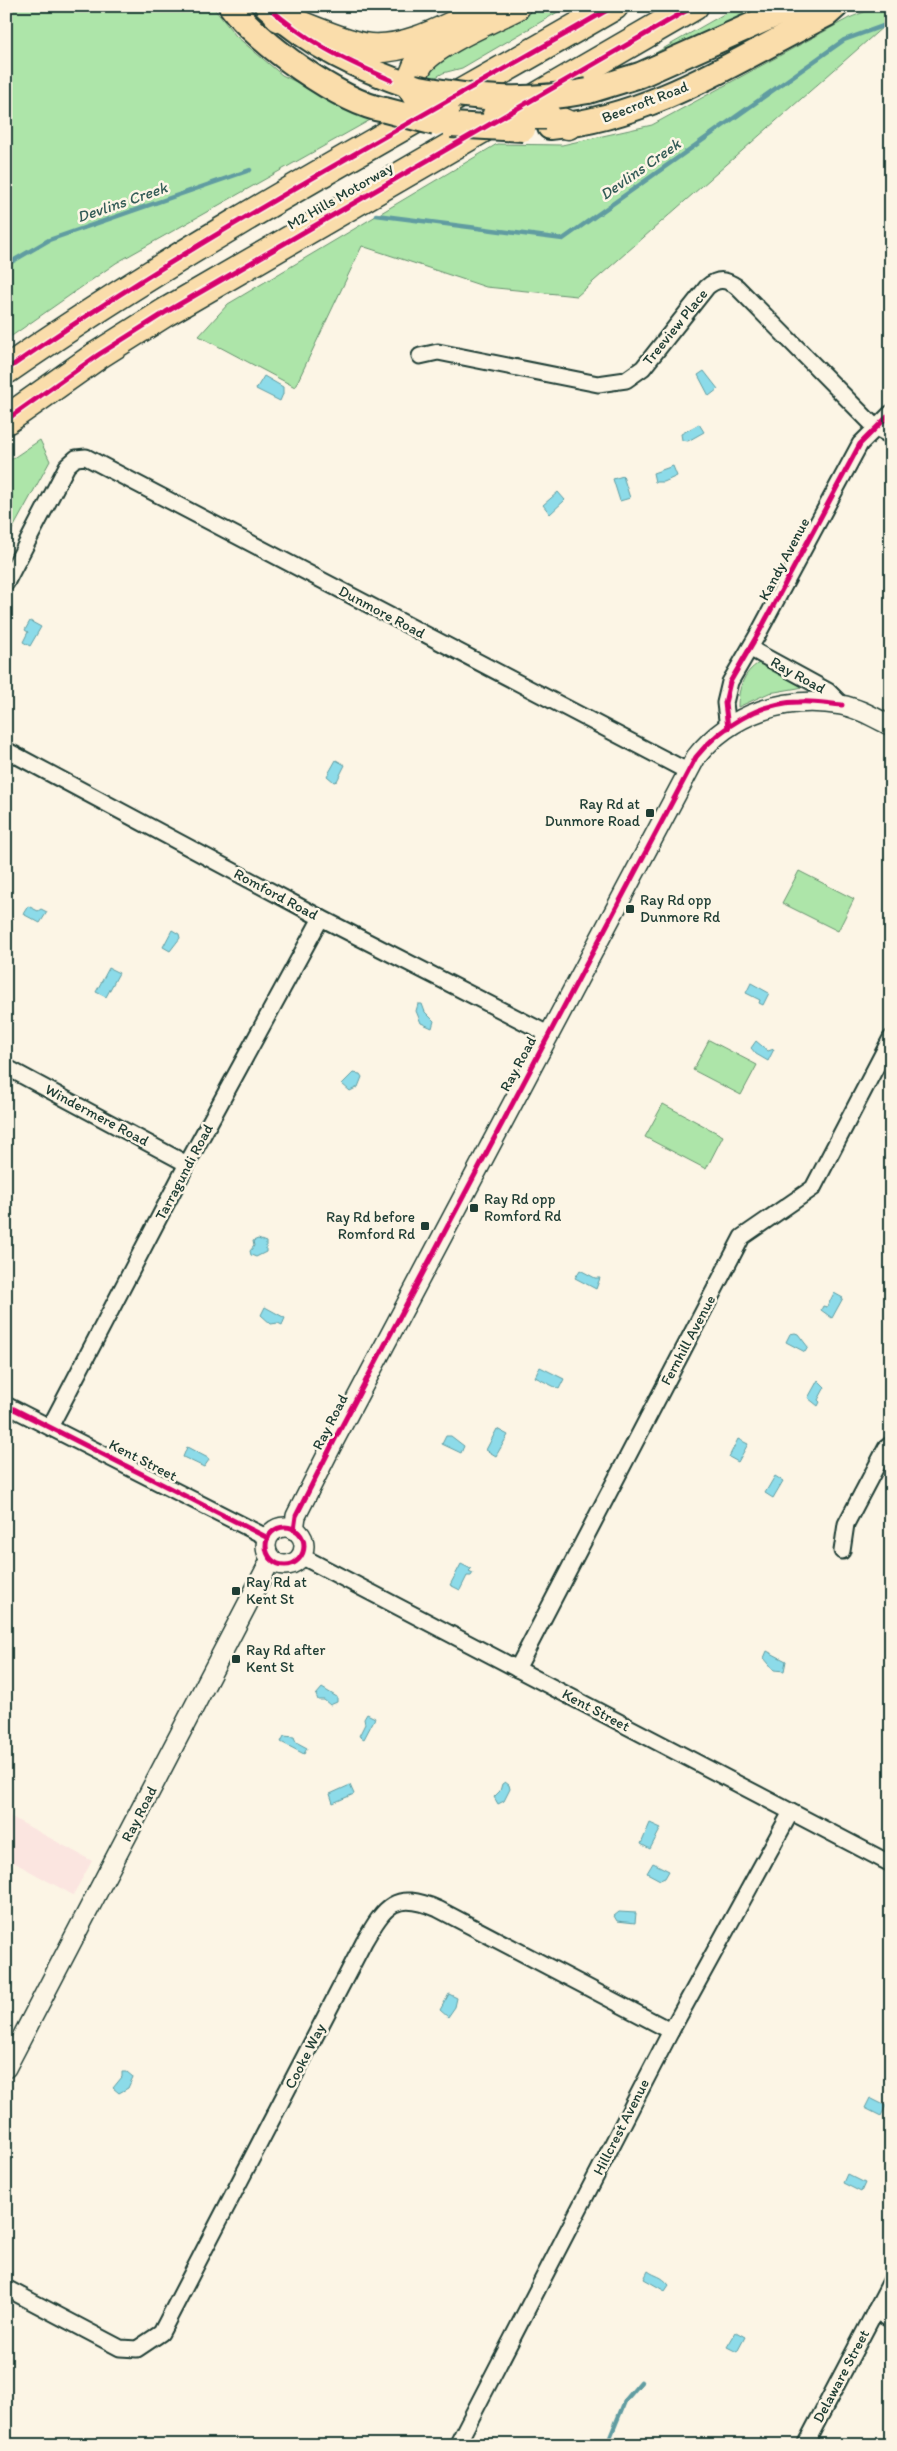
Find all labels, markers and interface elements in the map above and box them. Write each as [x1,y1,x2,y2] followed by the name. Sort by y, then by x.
[599,77,691,127] street label: Beecroft Road
[596,134,685,204] water label: Devlins Creek
[284,158,396,234] street label: M2 Hills Motorway
[74,177,170,226] water label: Devlins Creek
[639,285,711,369] street label: Treeview Place
[755,514,813,604] street label: Kandy Avenue
[336,582,429,643] street label: Dunmore Road
[767,653,829,697] street label: Ray Road
[545,795,641,830] place label: Ray Rd at Dunmore Road
[644,807,656,819] marker: Ray Rd at Dunmore Road
[231,864,321,924] street label: Romford Road
[640,891,721,926] place label: Ray Rd opp Dunmore Rd
[624,903,636,915] marker: Ray Rd opp Dunmore Rd
[496,1033,540,1095] street label: Ray Road
[42,1080,152,1150] street label: Windermere Road
[151,1121,217,1223] street label: Tarragundi Road
[484,1190,561,1225] place label: Ray Rd opp Romford Rd
[468,1202,480,1214] marker: Ray Rd opp Romford Rd
[326,1208,415,1243] place label: Ray Rd before Romford Rd
[419,1220,431,1232] marker: Ray Rd before Romford Rd
[657,1292,719,1388] street label: Fernhill Avenue
[308,1391,352,1453] street label: Ray Road
[106,1435,180,1485] street label: Kent Street
[246,1573,307,1608] place label: Ray Rd at Kent St
[230,1585,242,1597] marker: Ray Rd at Kent St
[246,1641,325,1676] place label: Ray Rd after Kent St
[230,1653,242,1665] marker: Ray Rd after Kent St
[559,1685,633,1736] street label: Kent Street
[117,1783,161,1845] street label: Ray Road
[281,2020,329,2092] street label: Cooke Way
[589,2076,653,2178] street label: Hillcrest Avenue
[809,2326,873,2426] street label: Delaware Street

